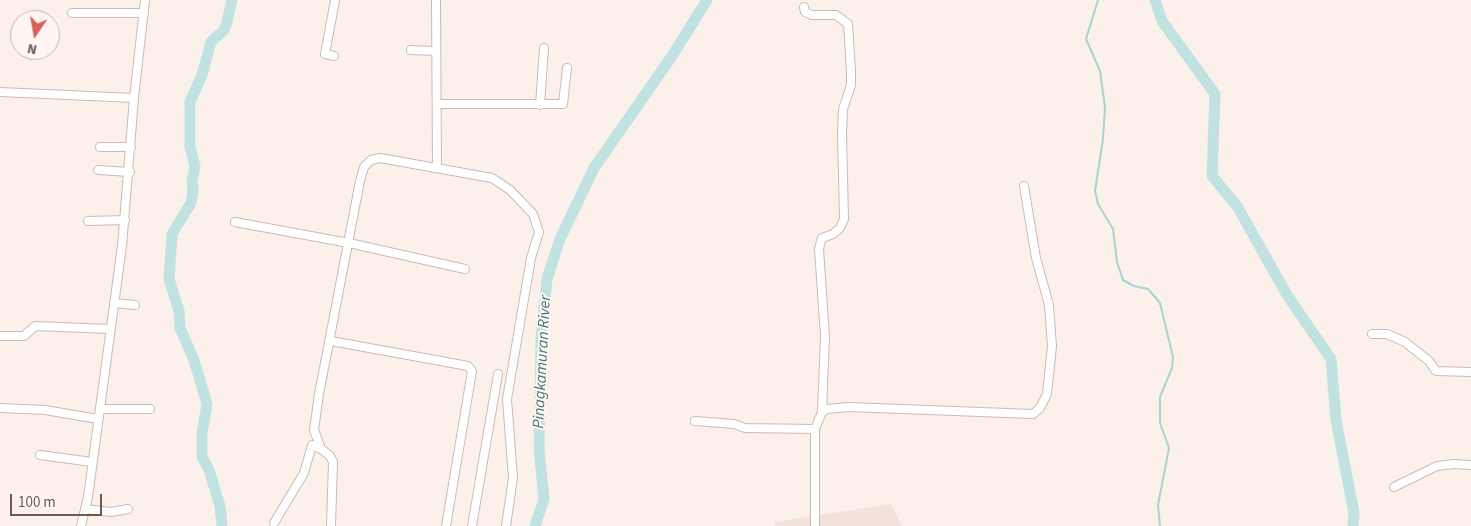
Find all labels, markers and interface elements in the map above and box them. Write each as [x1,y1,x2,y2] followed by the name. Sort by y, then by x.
[10,10,60,60] north arrow
[25,38,39,59] text: N
[530,295,556,429] water label: Pinagkamuran River
[12,484,105,516] scale bar
[18,492,56,513] text: 100 m

